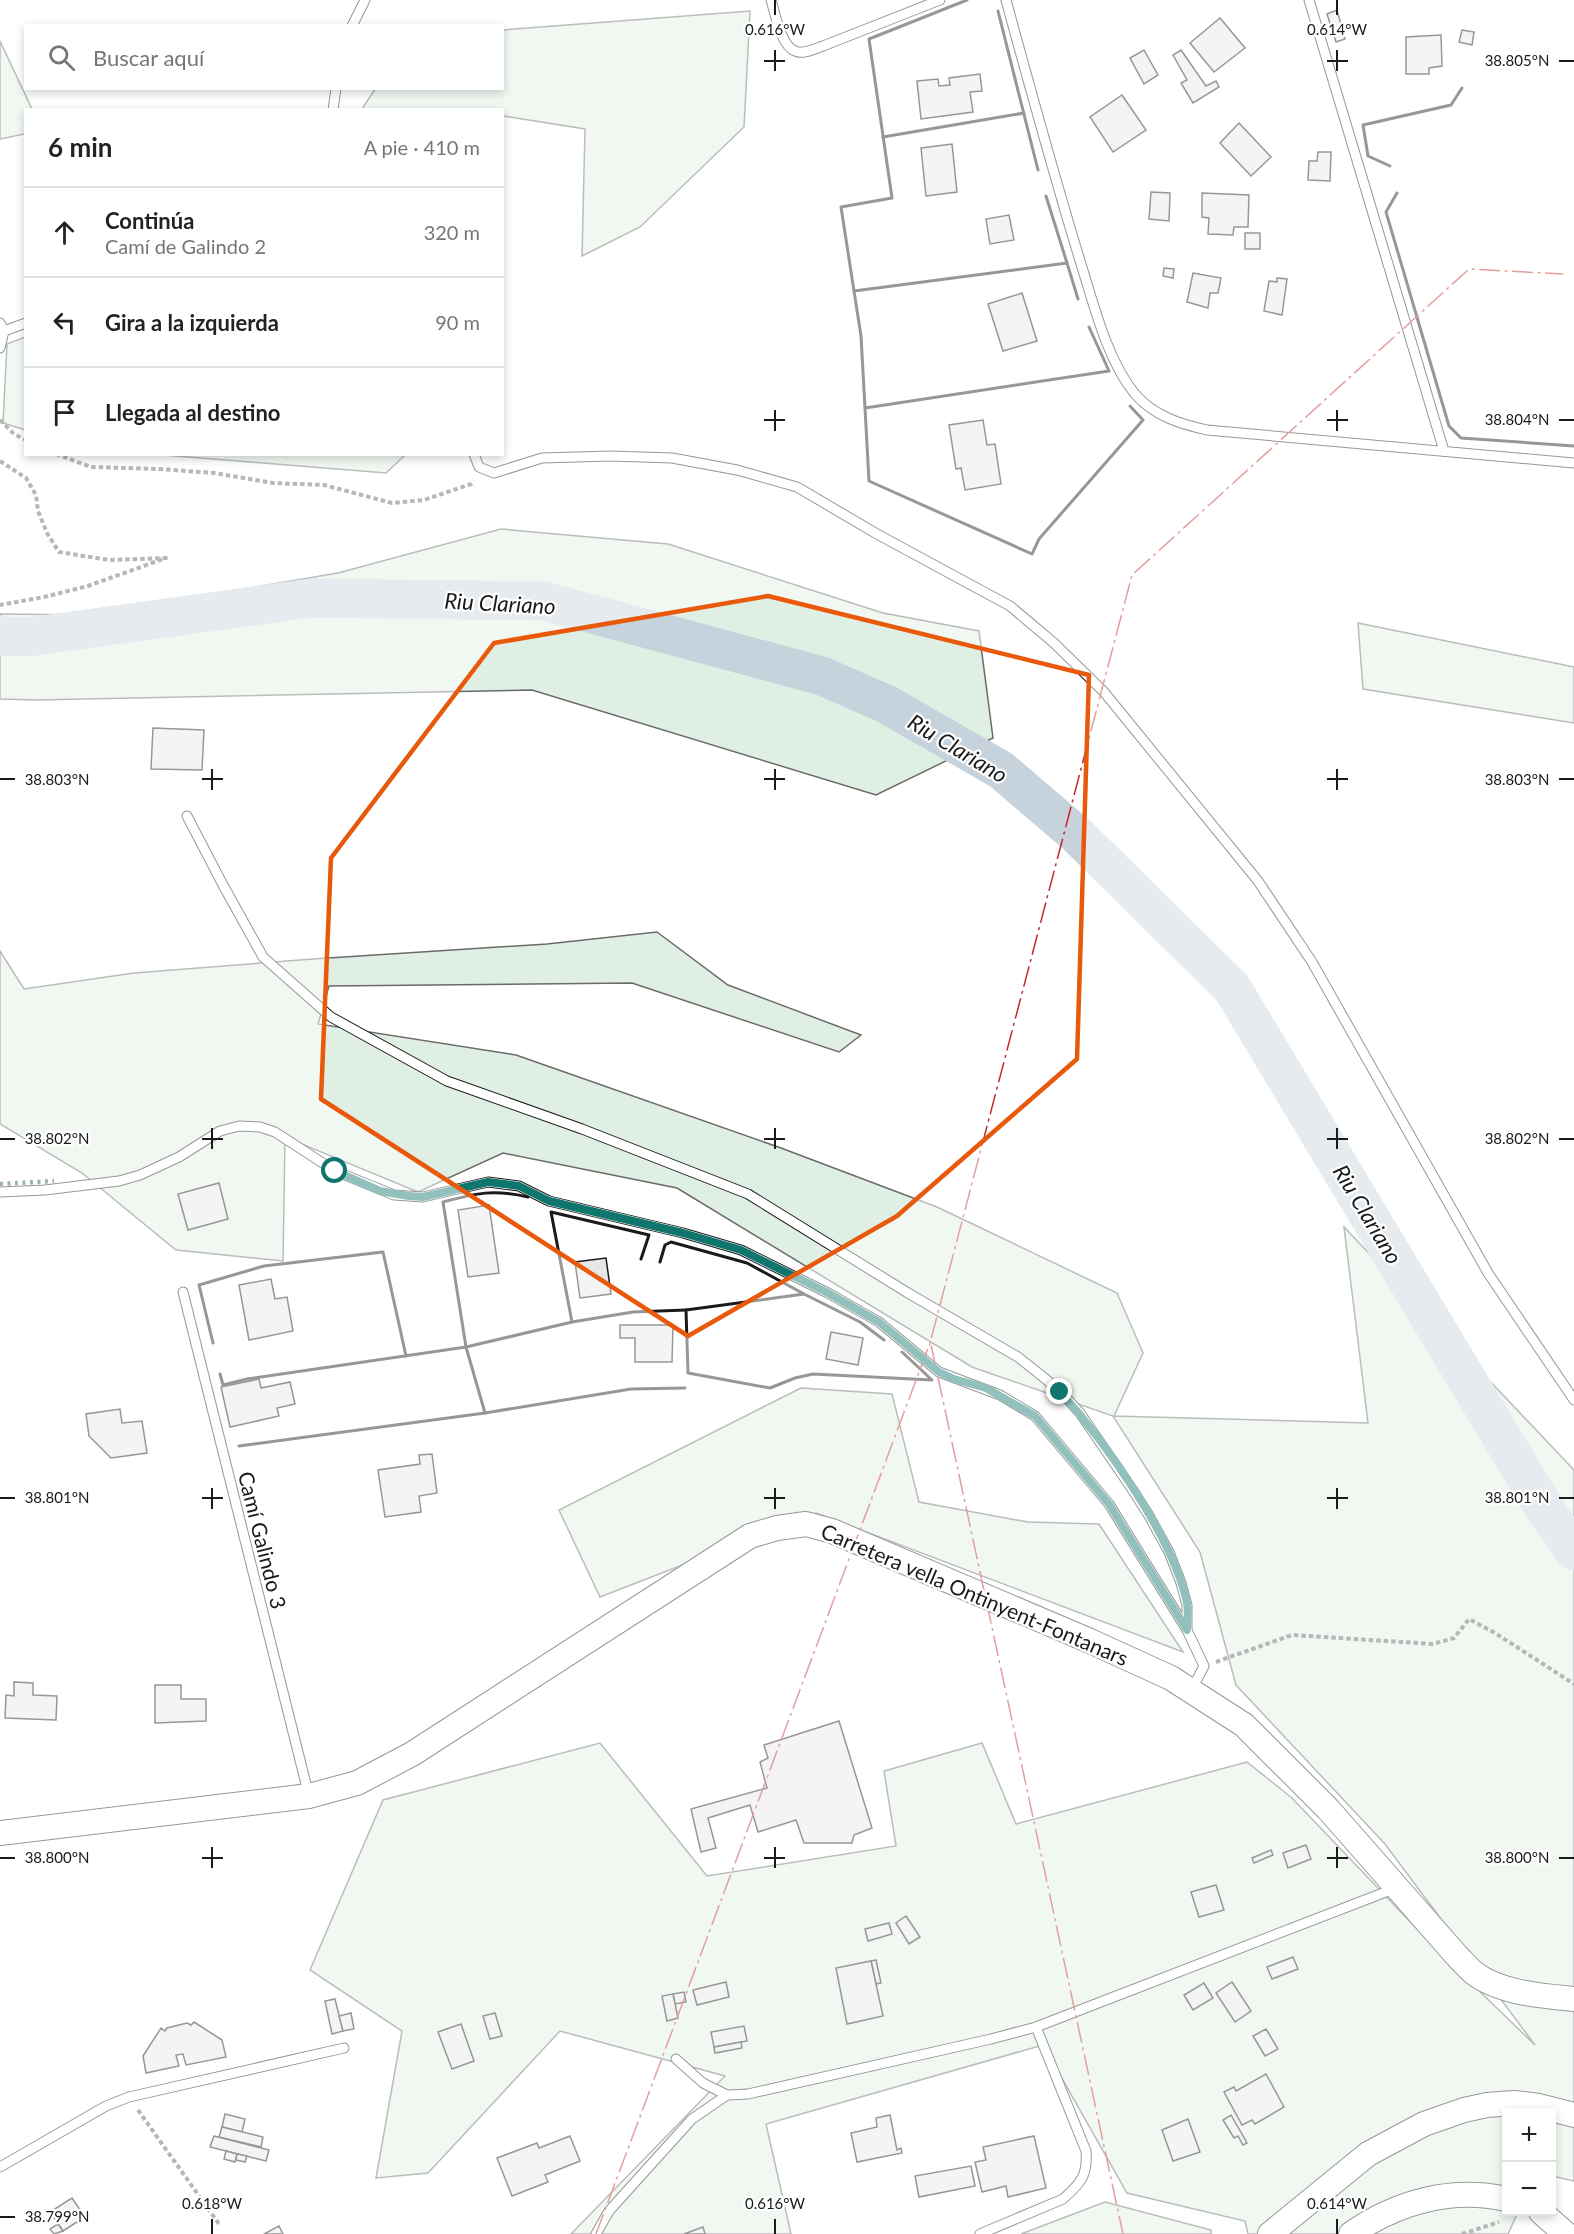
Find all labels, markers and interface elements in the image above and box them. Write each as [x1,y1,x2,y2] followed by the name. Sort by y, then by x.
[745,20,806,38] text: 0.616°W
[1307,20,1368,38] text: 0.614°W
[24,24,504,90] search box
[45,41,78,74] icon: search
[93,44,204,71] text: Buscar aquí
[1485,51,1549,69] text: 38.805°N
[48,131,112,163] text: 6 min
[364,135,480,159] text: A pie · 410 m
[105,207,194,234] text: Continúa
[48,216,81,249] icon: ahead
[424,220,480,244] text: 320 m
[105,234,266,258] text: Camí de Galindo 2
[48,306,81,339] icon: left
[105,309,279,336] text: Gira a la izquierda
[435,310,480,334] text: 90 m
[48,396,81,429] icon: arrive
[105,399,281,426] text: Llegada al destino
[1485,410,1549,428] text: 38.804°N
[444,587,556,619] water label: Riu Clariano
[903,708,1013,788] water label: Riu Clariano
[25,770,89,788] text: 38.803°N
[1485,770,1549,788] text: 38.803°N
[25,1129,89,1147] text: 38.802°N
[1485,1129,1549,1147] text: 38.802°N
[321,1157,347,1183] route start
[1328,1159,1408,1269] water label: Riu Clariano
[1046,1378,1072,1404] route end
[234,1469,292,1611] street label: Camí Galindo 3
[25,1488,89,1506] text: 38.801°N
[1485,1488,1549,1506] text: 38.801°N
[818,1518,1132,1670] street label: Carretera vella Ontinyent-Fontanars
[25,1848,89,1866] text: 38.800°N
[1485,1848,1549,1866] text: 38.800°N
[1502,2108,1556,2216] map controls
[1502,2108,1556,2162] button: +
[1502,2162,1556,2216] button: −
[182,2194,243,2212] text: 0.618°W
[745,2194,806,2212] text: 0.616°W
[1307,2194,1368,2212] text: 0.614°W
[25,2207,89,2225] text: 38.799°N

